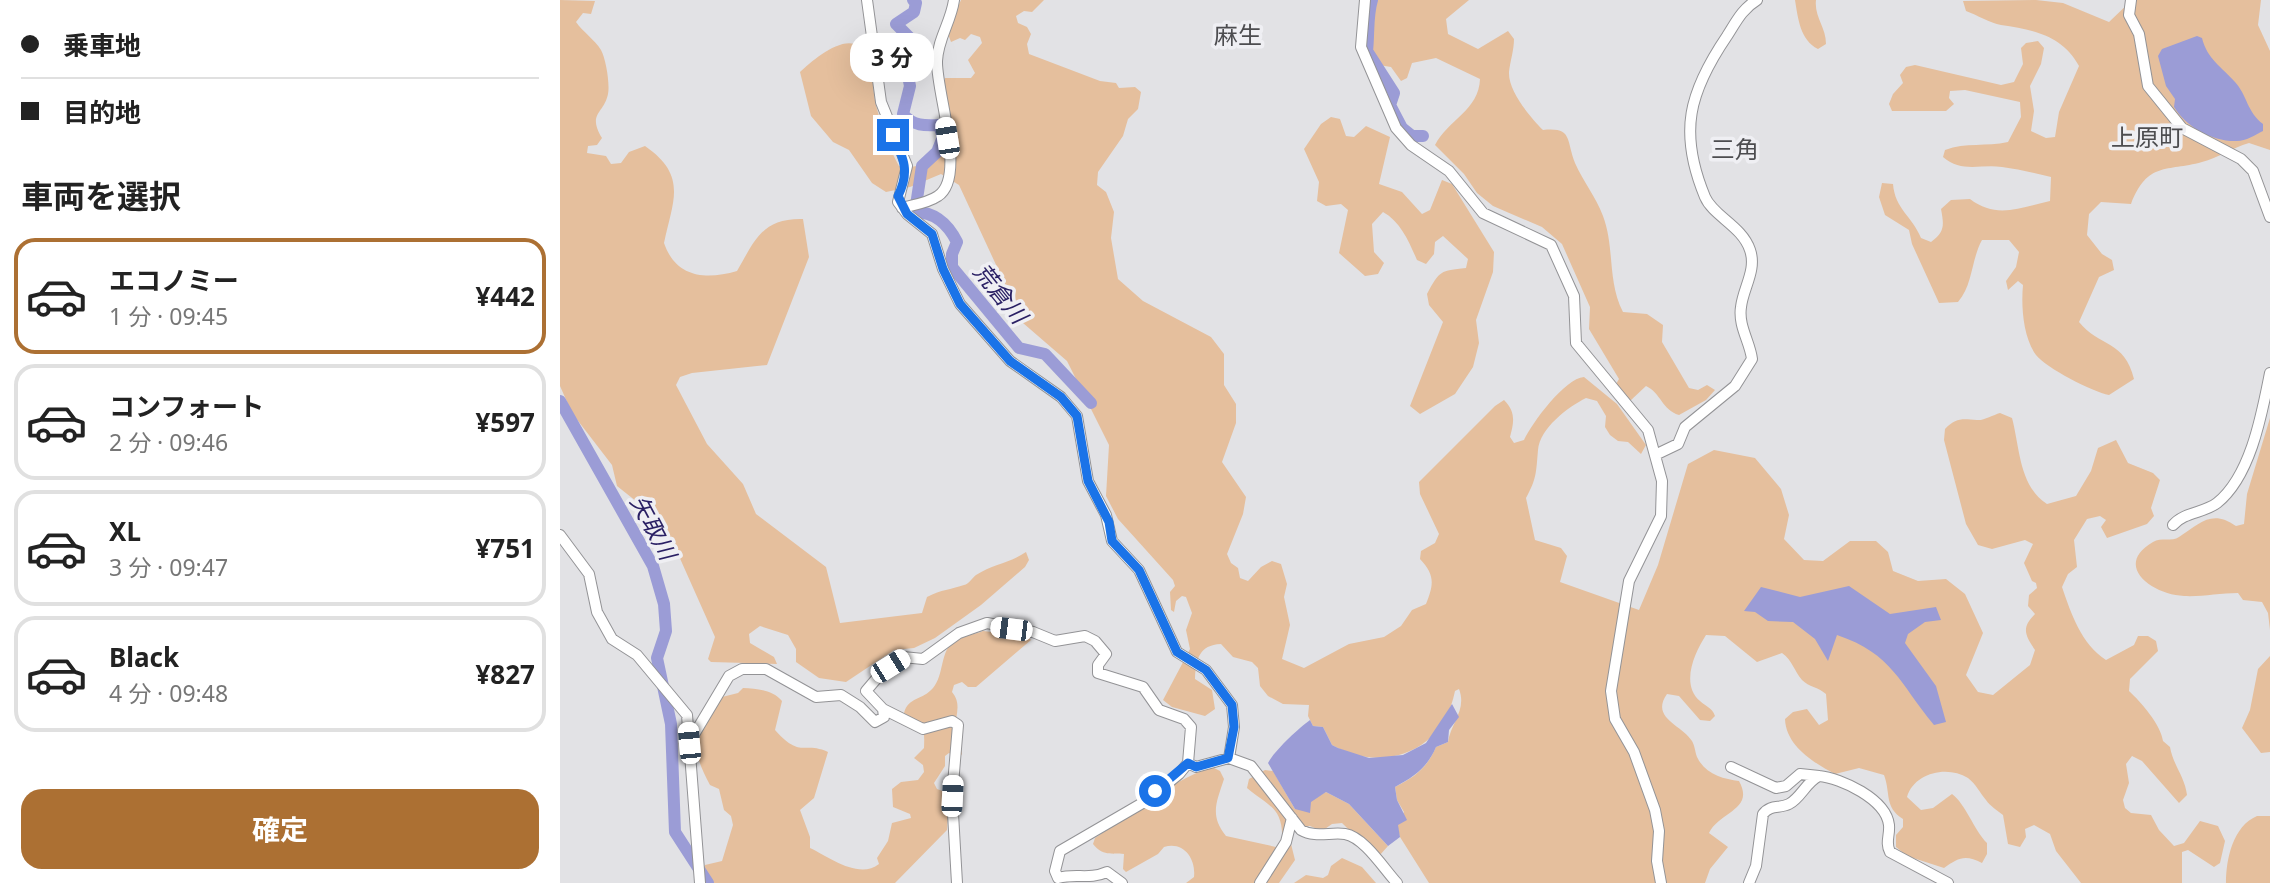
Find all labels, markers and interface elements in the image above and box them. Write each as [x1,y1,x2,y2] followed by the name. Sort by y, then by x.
[1214,18,1262,51] district label: 麻生
[63,27,141,63] text: 乗車地
[851,33,935,82] callout: 3 分
[871,41,913,73] text: 3 分
[63,94,141,130] text: 目的地
[934,116,961,160] car
[877,119,909,151] route end
[2111,120,2183,153] district label: 上原町
[1711,132,1759,165] district label: 三角
[21,174,181,217] text: 車両を選択
[967,256,1037,332] water label: 荒倉川
[109,262,239,298] text: エコノミー
[25,265,88,328] icon: car
[476,278,535,314] text: ¥442
[109,300,228,332] text: 1 分 · 09:45
[109,388,264,424] text: コンフォート
[25,391,88,454] icon: car
[476,404,535,440] text: ¥597
[109,426,228,458] text: 2 分 · 09:46
[624,489,686,568] water label: 矢取川
[109,513,141,549] text: XL
[25,517,88,580] icon: car
[476,530,535,566] text: ¥751
[109,551,228,583] text: 3 分 · 09:47
[989,616,1034,642] car
[109,639,179,675] text: Black
[25,643,88,706] icon: car
[867,646,914,686] car
[476,656,535,692] text: ¥827
[109,677,228,709] text: 4 分 · 09:48
[677,721,702,765] car
[941,774,964,818] car
[1139,775,1171,807] route start
[21,789,539,869] button: 確定

